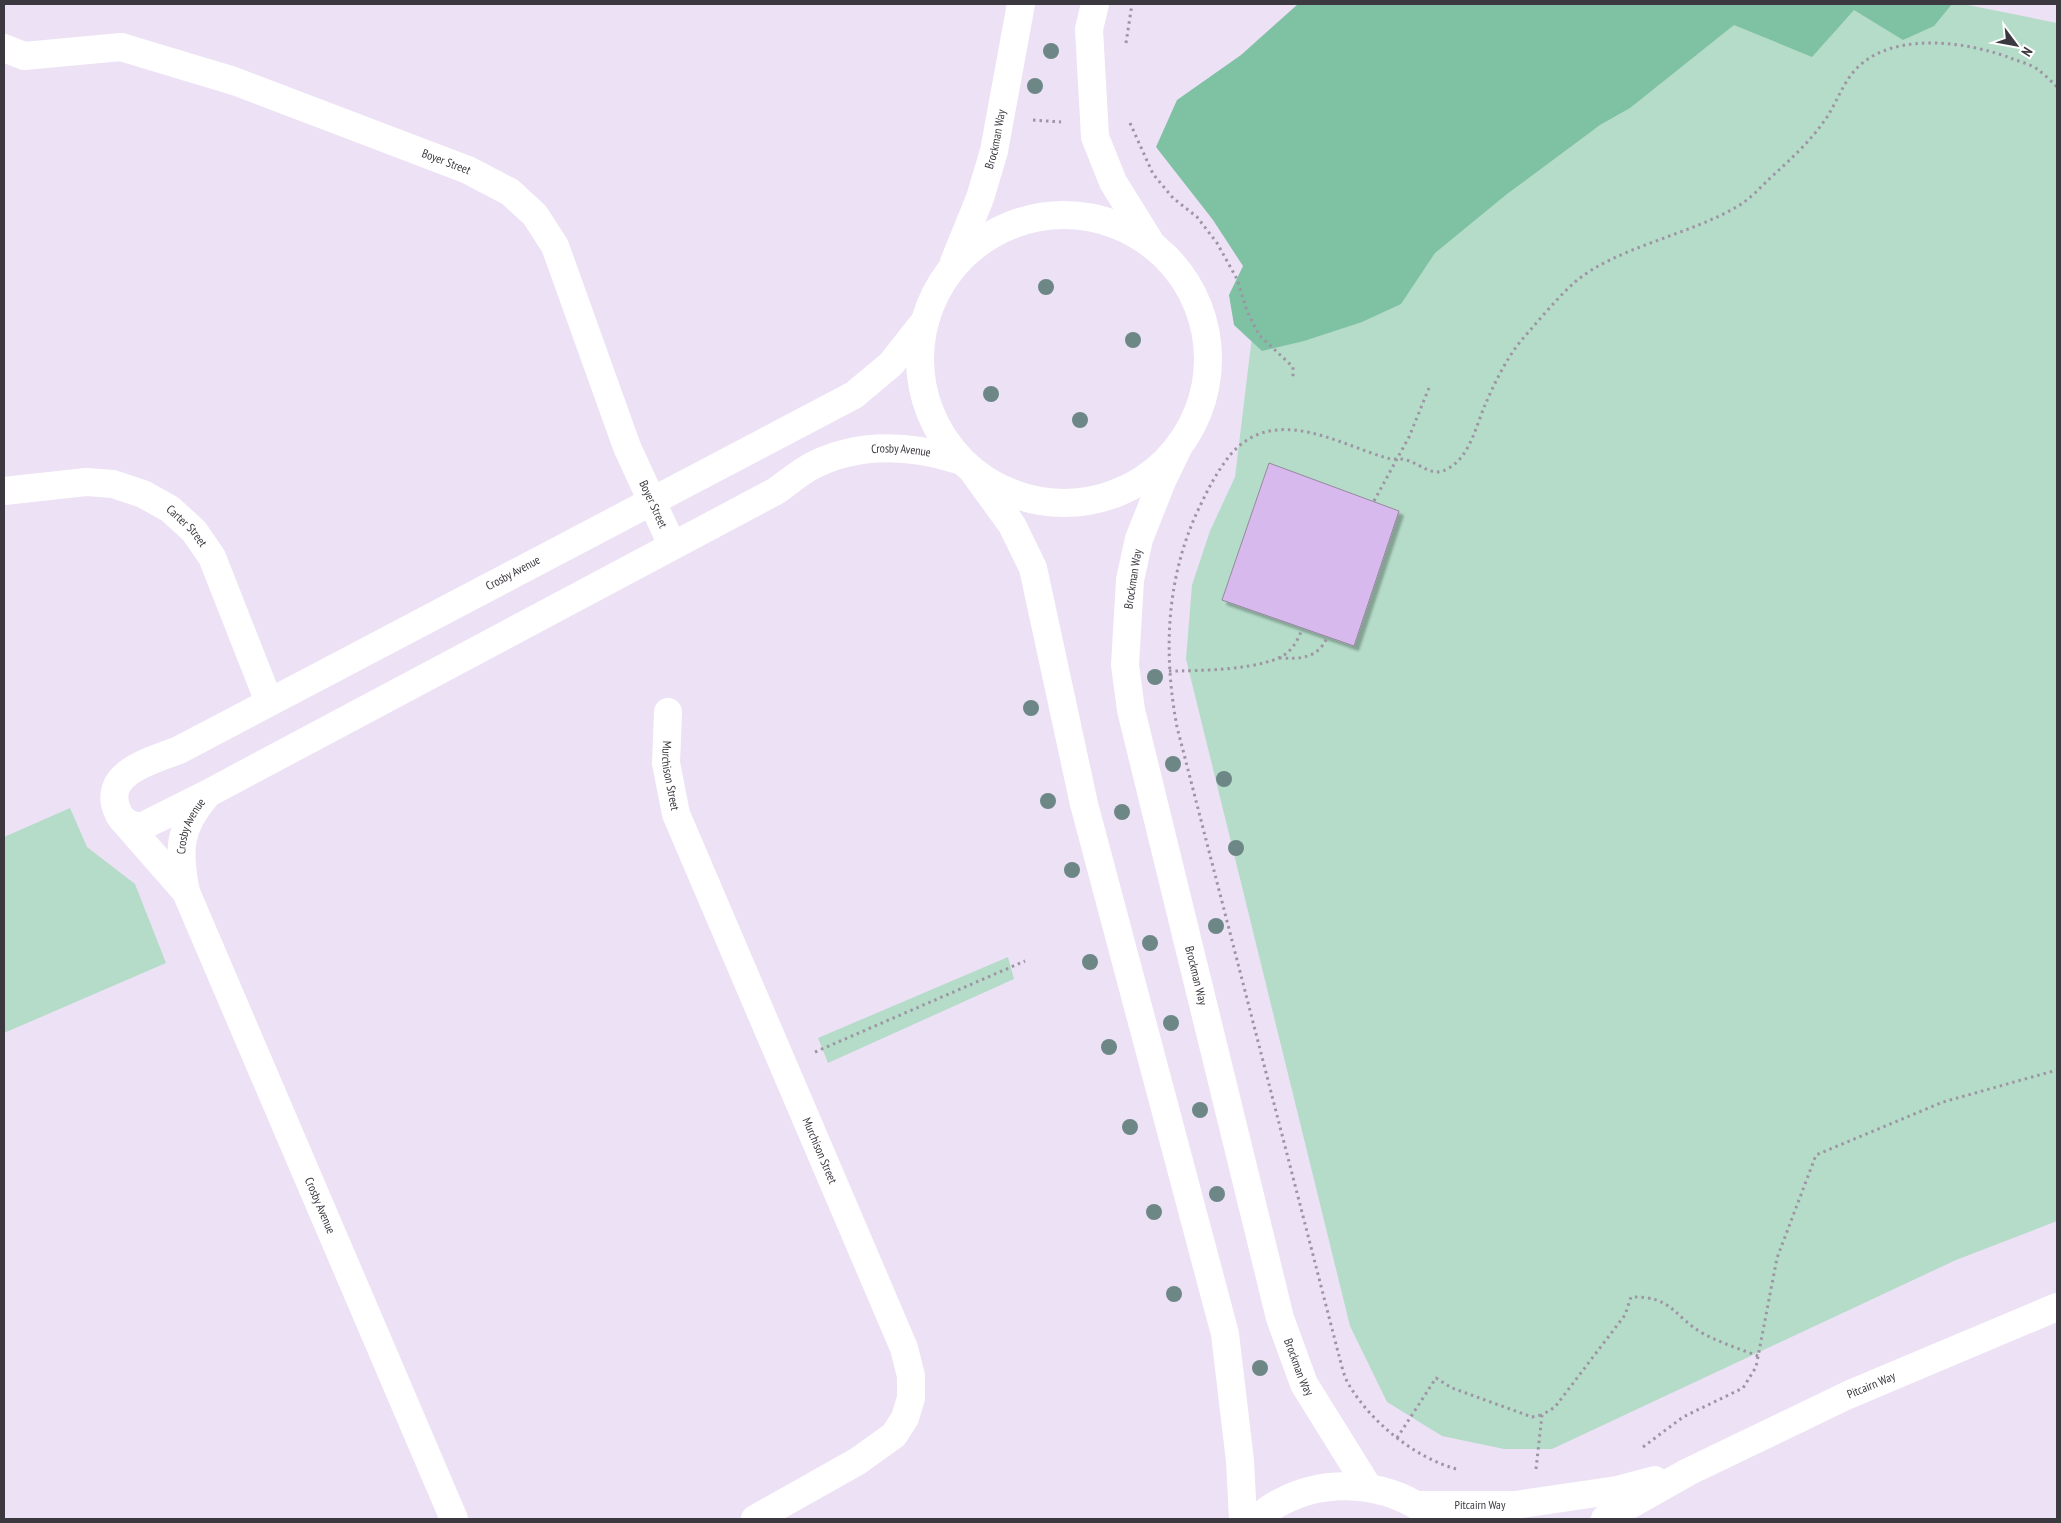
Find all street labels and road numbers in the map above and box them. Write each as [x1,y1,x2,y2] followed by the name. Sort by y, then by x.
[981,108,1009,171] street label: Brockman Way
[420,145,474,178] street label: Boyer Street
[871,440,932,460] street label: Crosby Avenue
[636,478,671,531] street label: Boyer Street
[163,501,211,550] street label: Carter Street
[1120,548,1145,610] street label: Brockman Way
[483,552,543,593] street label: Crosby Avenue
[659,741,683,812] street label: Murchison Street
[173,795,208,854] street label: Crosby Avenue
[1182,944,1211,1007] street label: Brockman Way
[799,1115,841,1186] street label: Murchison Street
[302,1175,339,1236] street label: Crosby Avenue
[1281,1336,1318,1399] street label: Brockman Way
[1845,1368,1898,1402] street label: Pitcairn Way
[1455,1497,1506,1512] street label: Pitcairn Way

